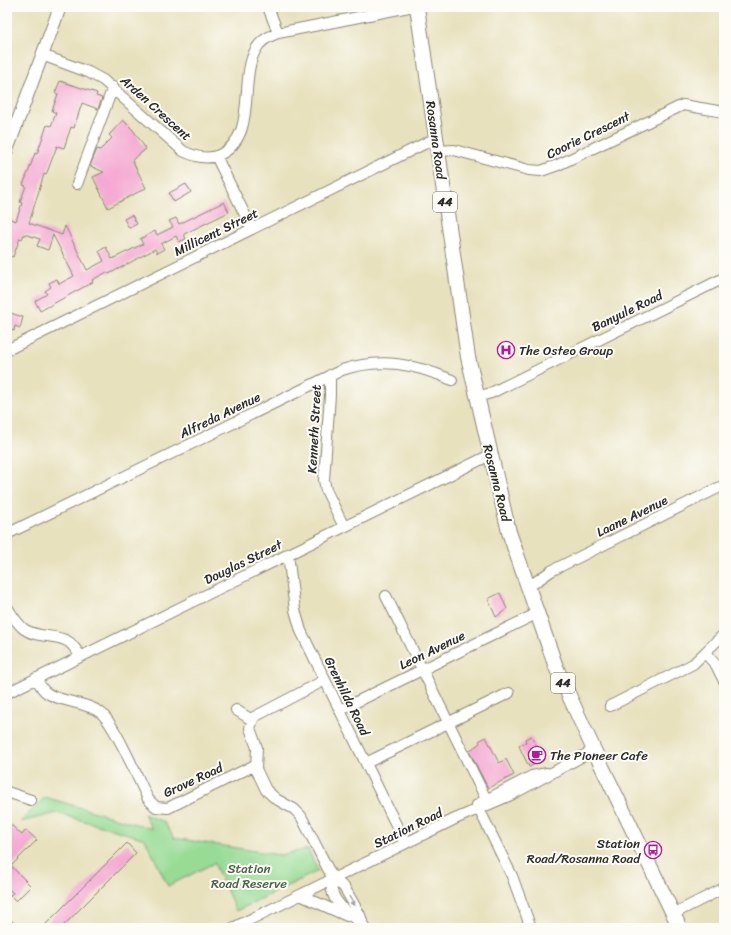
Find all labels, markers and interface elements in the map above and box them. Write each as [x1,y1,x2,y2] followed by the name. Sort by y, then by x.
[114,69,197,147] street label: Arden Crescent
[419,99,453,182] street label: Rosanna Road
[542,104,635,165] street label: Coorie Crescent
[433,192,457,212] road number: 44
[170,201,263,262] street label: Millicent Street
[587,283,668,338] street label: Banyule Road
[519,339,613,362] place label: The Osteo Group
[496,340,516,360] hospital icon: The Osteo Group
[300,384,328,474] street label: Kenneth Street
[174,385,265,445] street label: Alfreda Avenue
[476,442,518,525] street label: Rosanna Road
[592,489,672,543] street label: Laane Avenue
[200,533,287,591] street label: Douglas Street
[395,624,469,676] street label: Leon Avenue
[318,652,377,741] street label: Grenhilda Road
[551,673,575,693] road number: 44
[550,744,648,767] place label: The Pioneer Cafe
[527,745,547,765] cafe icon: The Pioneer Cafe
[159,756,228,804] street label: Grove Road
[370,801,448,855] street label: Station Road
[527,832,641,870] place label: Station Road/Rosanna Road
[643,840,663,860] bus stop icon: Station Road/Rosanna Road
[211,857,287,895] park label: Station Road Reserve
[348,895,355,907] one-way arrow

